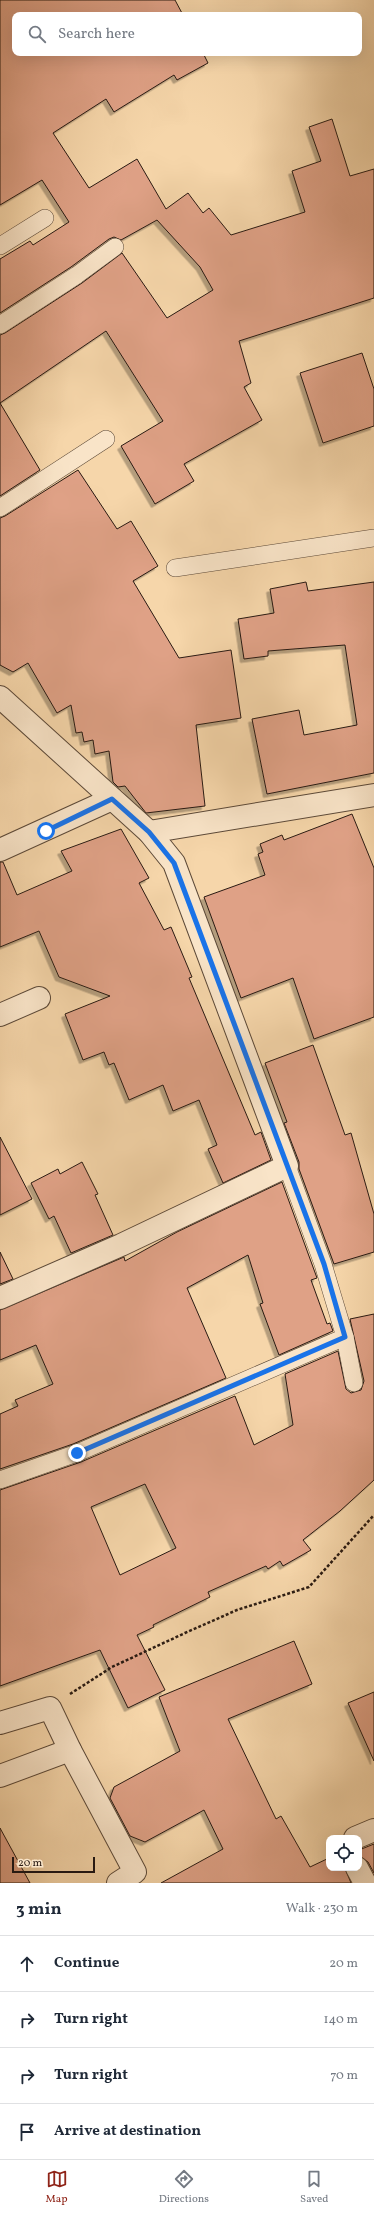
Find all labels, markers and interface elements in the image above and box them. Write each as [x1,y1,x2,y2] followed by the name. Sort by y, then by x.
[12,12,362,56] search box
[26,23,48,45] icon: search
[58,24,135,45] text: Search here
[37,822,55,840] route start
[68,1444,86,1462] route end
[326,1835,362,1871] map controls
[326,1835,362,1871] button: locate
[12,1855,95,1874] scale bar
[18,1856,42,1871] text: 20 m
[16,1898,62,1921] text: 3 min
[286,1900,358,1918] text: Walk · 230 m
[16,1953,38,1975] icon: ahead
[54,1953,119,1974] text: Continue
[329,1955,358,1973] text: 20 m
[16,2009,38,2031] icon: right
[54,2009,128,2030] text: Turn right
[324,2011,358,2029] text: 140 m
[16,2065,38,2087] icon: right
[54,2065,128,2086] text: Turn right
[330,2067,358,2085] text: 70 m
[16,2121,38,2143] icon: arrive
[54,2121,201,2142] text: Arrive at destination
[46,2168,68,2207] tab: Map
[159,2168,209,2207] tab: Directions
[300,2168,328,2207] tab: Saved

